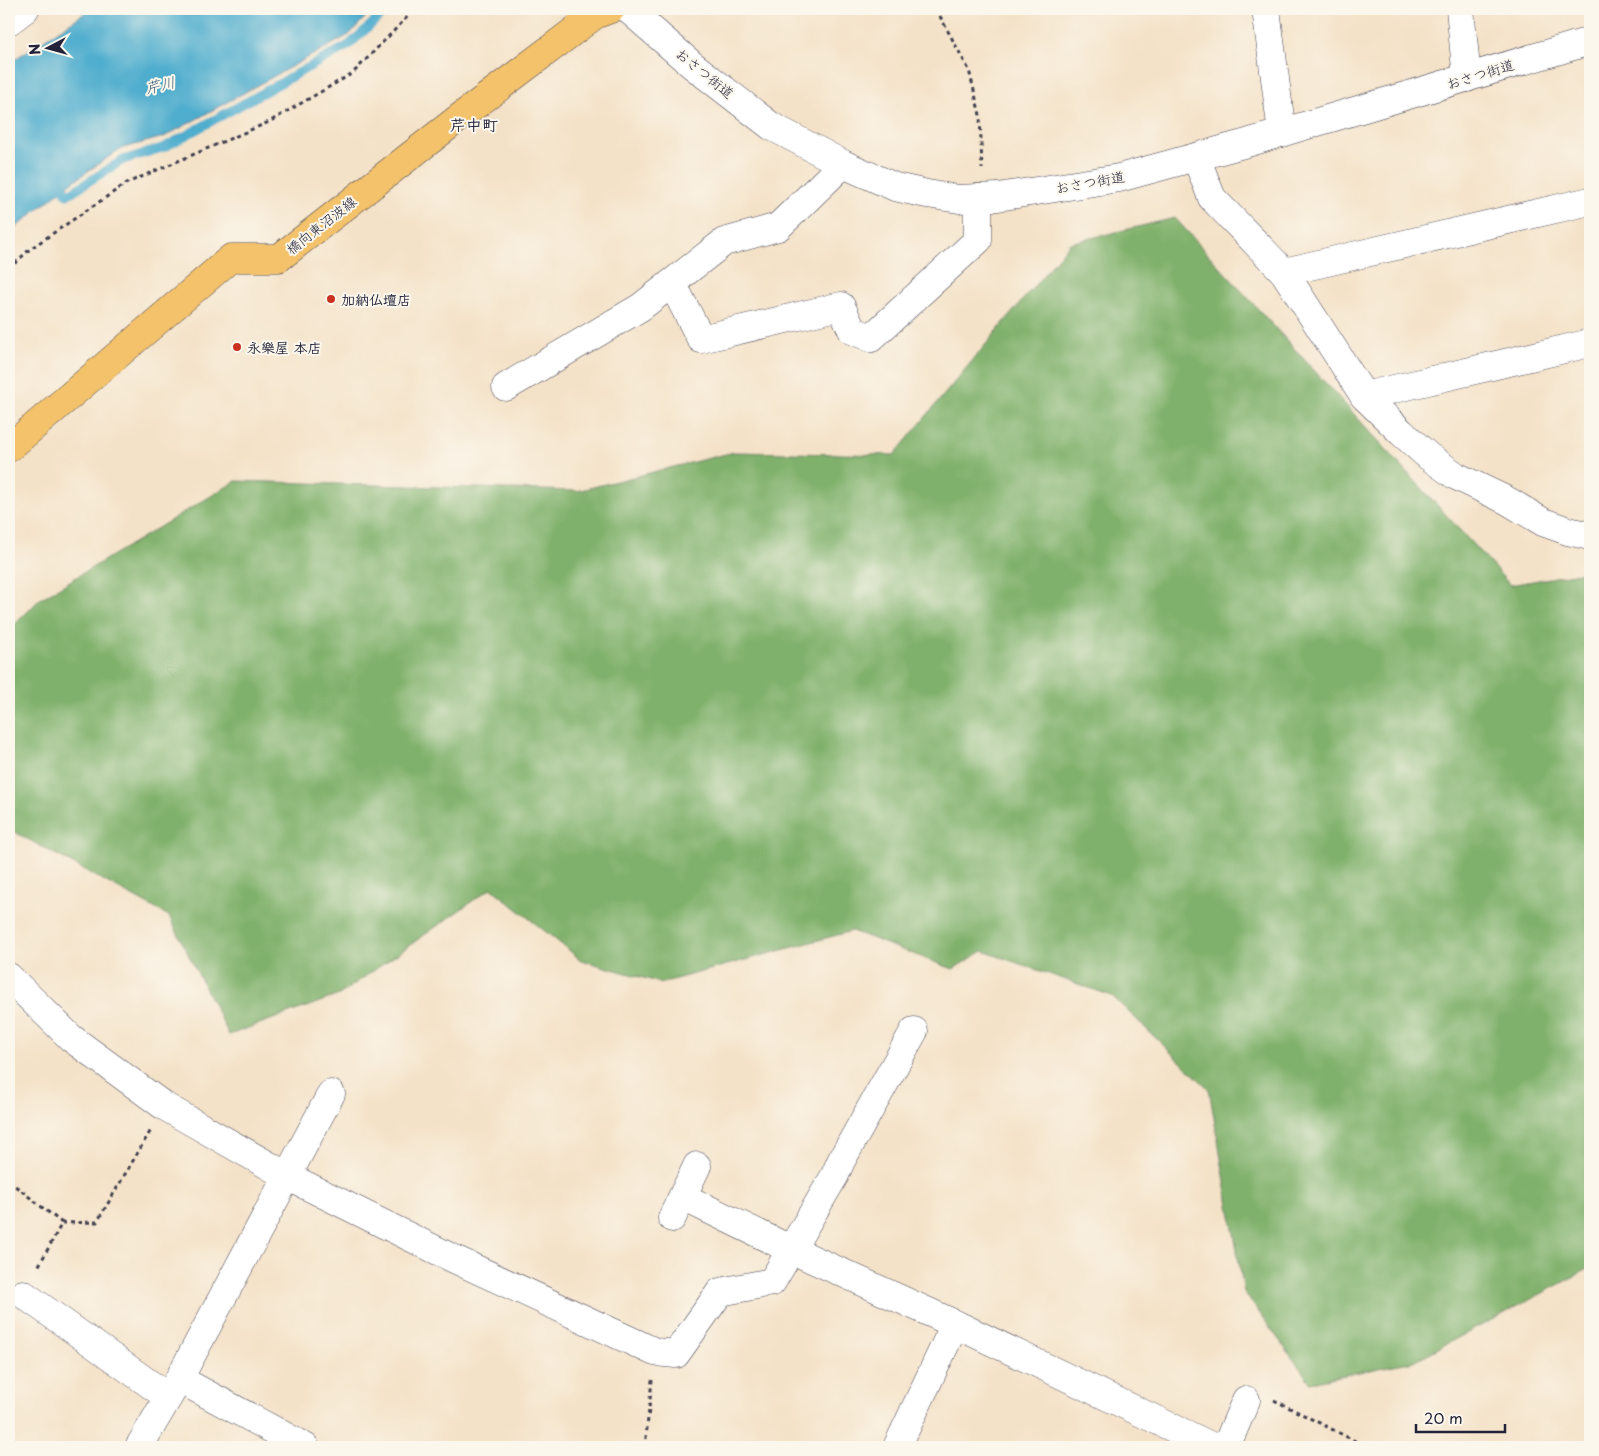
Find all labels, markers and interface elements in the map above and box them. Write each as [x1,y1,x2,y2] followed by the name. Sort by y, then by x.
[22,22,72,72] north arrow
[24,43,46,56] text: N
[671,43,739,103] street label: おさつ街道
[1443,54,1517,94] street label: おさつ街道
[143,69,177,99] water label: 芹川
[450,112,498,136] district label: 芹中町
[1054,166,1126,198] street label: おさつ街道
[281,191,361,259] street label: 橋向東沼波線
[341,289,411,310] place label: 加納仏壇店
[325,293,337,305] marker: 加納仏壇店
[247,337,322,358] place label: 永樂屋 本店
[231,341,243,353] marker: 永樂屋 本店
[1416,1401,1505,1433] scale bar
[1424,1406,1463,1429] text: 20 m

